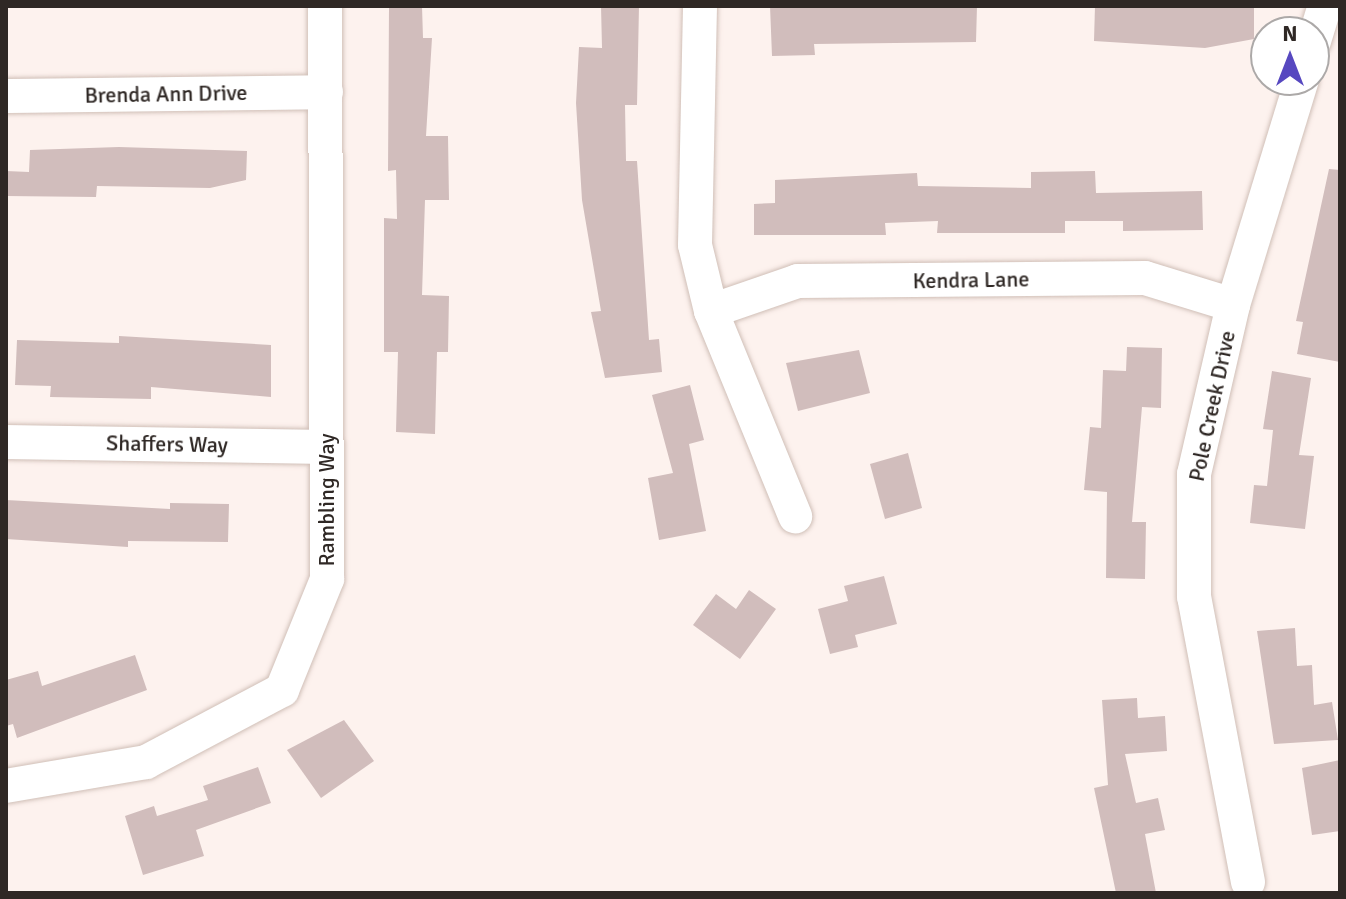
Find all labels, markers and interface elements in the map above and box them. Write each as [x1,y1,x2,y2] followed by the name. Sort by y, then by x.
[1250,16,1330,96] north arrow
[1282,20,1298,47] text: N
[84,79,248,109] street label: Brenda Ann Drive
[912,266,1030,294] street label: Kendra Lane
[1183,328,1241,484] street label: Pole Creek Drive
[106,430,228,458] street label: Shaffers Way
[314,433,340,567] street label: Rambling Way

